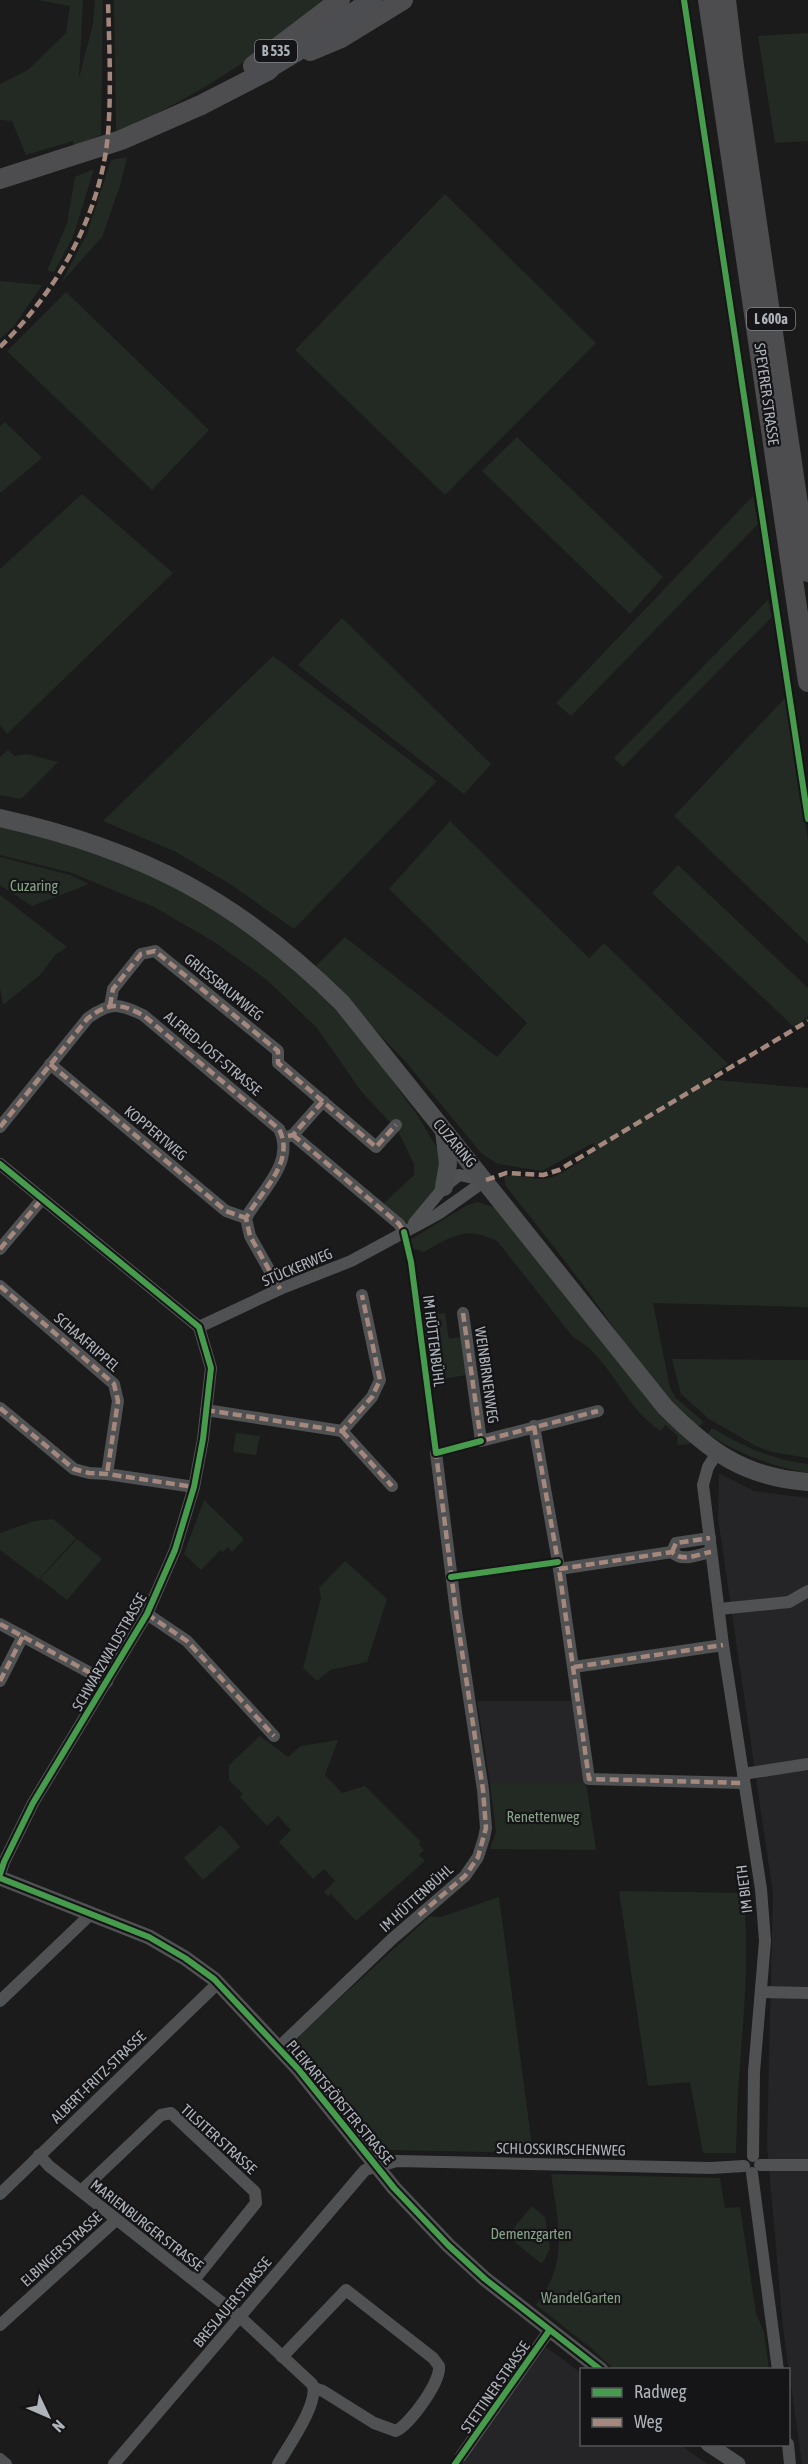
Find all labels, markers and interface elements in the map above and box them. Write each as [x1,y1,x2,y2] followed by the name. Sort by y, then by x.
[255,40,297,62] road number: B 535
[747,308,795,330] road number: L 600a
[751,342,783,447] street label: SPEYERER STRASSE
[10,877,59,894] park label: Cuzaring
[181,950,267,1024] street label: GRIESSBAUMWEG
[161,1007,265,1099] street label: ALFRED-JOST-STRASSE
[121,1102,191,1164] street label: KOPPERTWEG
[430,1115,480,1171] street label: CUZARING
[259,1245,335,1289] street label: STÜCKERWEG
[420,1294,448,1388] street label: IM HÜTTENBÜHL
[51,1309,123,1375] street label: SCHAAFRIPPEL
[472,1325,502,1425] street label: WEINBIRNENWEG
[68,1590,150,1714] street label: SCHWARZWALDSTRASSE
[506,1808,580,1825] park label: Renettenweg
[376,1861,456,1935] street label: IM HÜTTENBÜHL
[733,1864,755,1914] street label: IM BIETH
[47,2027,149,2127] street label: ALBERT-FRITZ-STRASSE
[283,2037,397,2168] street label: PLEIKARTSFÖRSTER STRASSE
[178,2101,261,2178] street label: TILSITER STRASSE
[496,2139,626,2159] street label: SCHLOSSKIRSCHENWEG
[87,2176,207,2275] street label: MARIENBURGER STRASSE
[17,2208,105,2290] street label: ELBINGER STRASSE
[490,2225,572,2242] park label: Demenzgarten
[189,2253,275,2350] street label: BRESLAUER STRASSE
[541,2289,621,2306] park label: WandelGarten
[457,2337,533,2436] street label: STETTINER STRASSE
[580,2368,790,2446] legend
[634,2381,687,2402] text: Radweg
[18,2386,78,2446] north arrow
[634,2411,663,2432] text: Weg
[49,2417,69,2436] text: N

